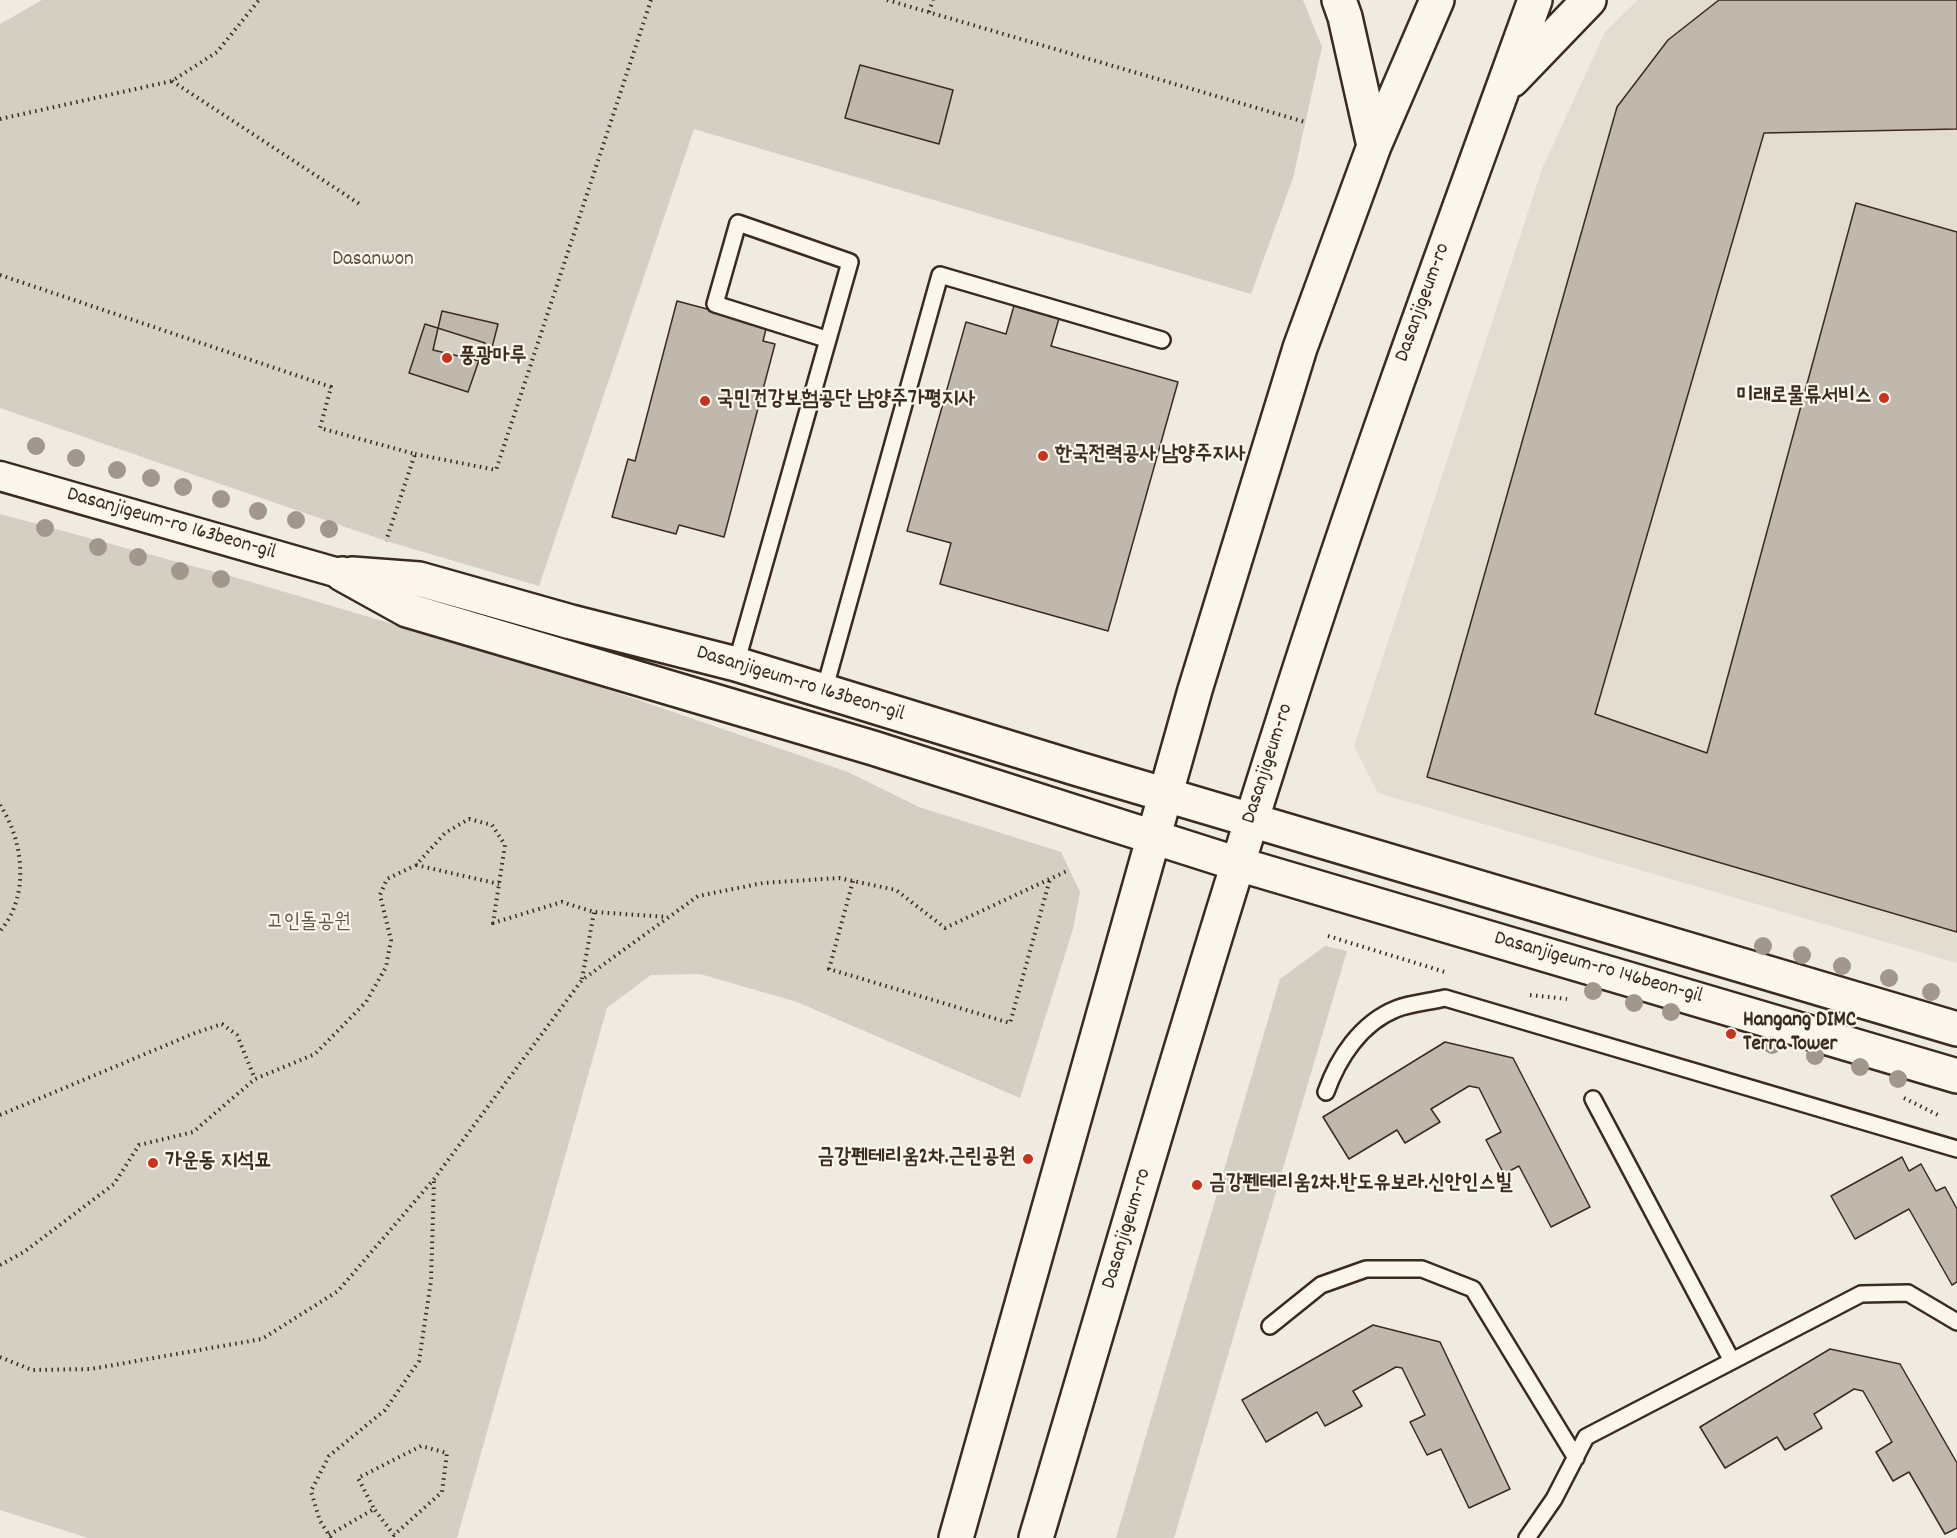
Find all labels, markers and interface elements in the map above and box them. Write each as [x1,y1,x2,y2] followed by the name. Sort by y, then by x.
[1391,240,1457,366] street label: Dasanjigeum-ro
[332,248,414,274] park label: Dasanwon
[459,345,527,371] place label: 풍광마루
[440,351,454,365] marker: 풍광마루
[1737,385,1872,411] place label: 미래로물류서비스
[717,388,975,414] place label: 국민건강보험공단 남양주가평지사
[1877,391,1891,405] marker: 미래로물류서비스
[698,394,712,408] marker: 국민건강보험공단 남양주가평지사
[1055,443,1246,469] place label: 한국전력공사 남양주지사
[1036,449,1050,463] marker: 한국전력공사 남양주지사
[64,483,278,567] street label: Dasanjigeum-ro 163beon-gil
[693,641,907,729] street label: Dasanjigeum-ro 163beon-gil
[1238,701,1300,827] street label: Dasanjigeum-ro
[267,911,351,937] park label: 고인돌공원
[1491,927,1705,1011] street label: Dasanjigeum-ro 146beon-gil
[1743,1009,1856,1059] place label: Hangang DIMC Terra Tower
[1724,1027,1738,1041] marker: Hangang DIMC Terra Tower
[817,1146,1016,1172] place label: 금강펜테리움2차.근린공원
[165,1150,271,1176] place label: 가운동 지석묘
[1021,1152,1035,1166] marker: 금강펜테리움2차.근린공원
[146,1156,160,1170] marker: 가운동 지석묘
[1098,1166,1158,1292] street label: Dasanjigeum-ro
[1209,1172,1512,1198] place label: 금강펜테리움2차.반도유보라.신안인스빌
[1190,1178,1204,1192] marker: 금강펜테리움2차.반도유보라.신안인스빌

